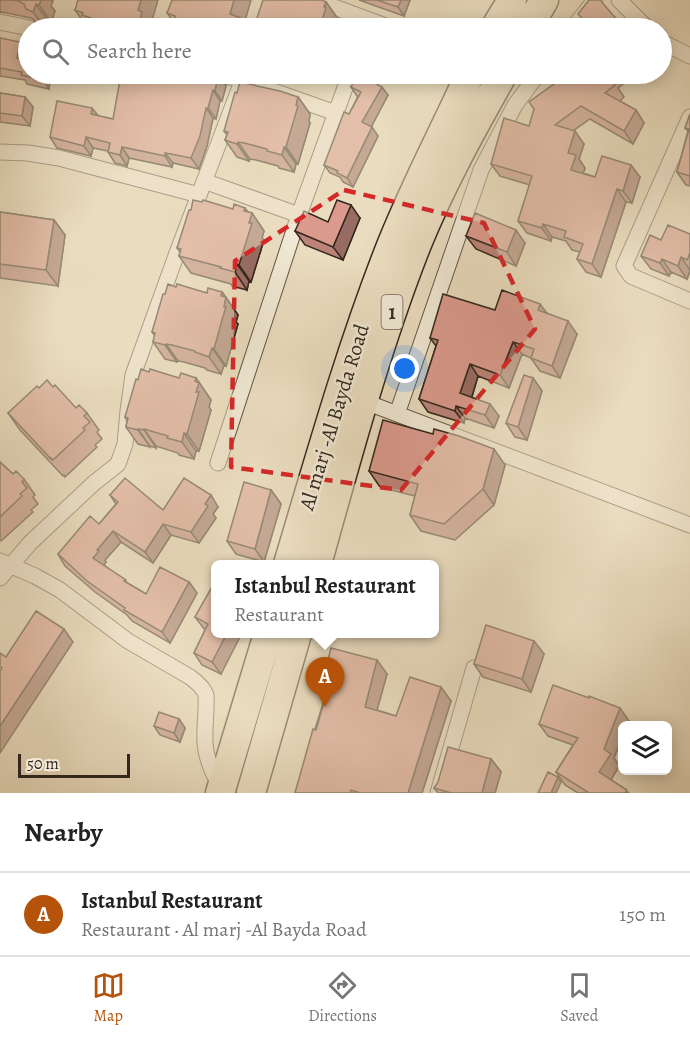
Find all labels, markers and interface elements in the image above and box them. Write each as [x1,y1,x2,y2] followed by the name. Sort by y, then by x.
[18,18,672,84] search box
[39,35,72,68] icon: search
[87,36,192,66] text: Search here
[382,295,402,329] road number: 1
[292,320,376,515] street label: Al marj -Al Bayda Road
[390,354,419,383] your location
[211,560,439,638] popup
[234,571,416,601] text: Istanbul Restaurant
[234,601,324,628] text: Restaurant
[306,658,344,707] pin: A
[618,721,672,775] map controls
[618,721,672,775] button: layers
[18,751,130,778] scale bar
[27,753,59,775] text: 50 m
[24,815,103,850] text: Nearby
[81,886,263,916] text: Istanbul Restaurant
[37,901,50,928] text: A
[619,901,666,928] text: 150 m
[81,916,367,943] text: Restaurant · Al marj -Al Bayda Road
[92,969,125,1027] tab: Map
[308,969,377,1027] tab: Directions
[560,969,598,1027] tab: Saved

